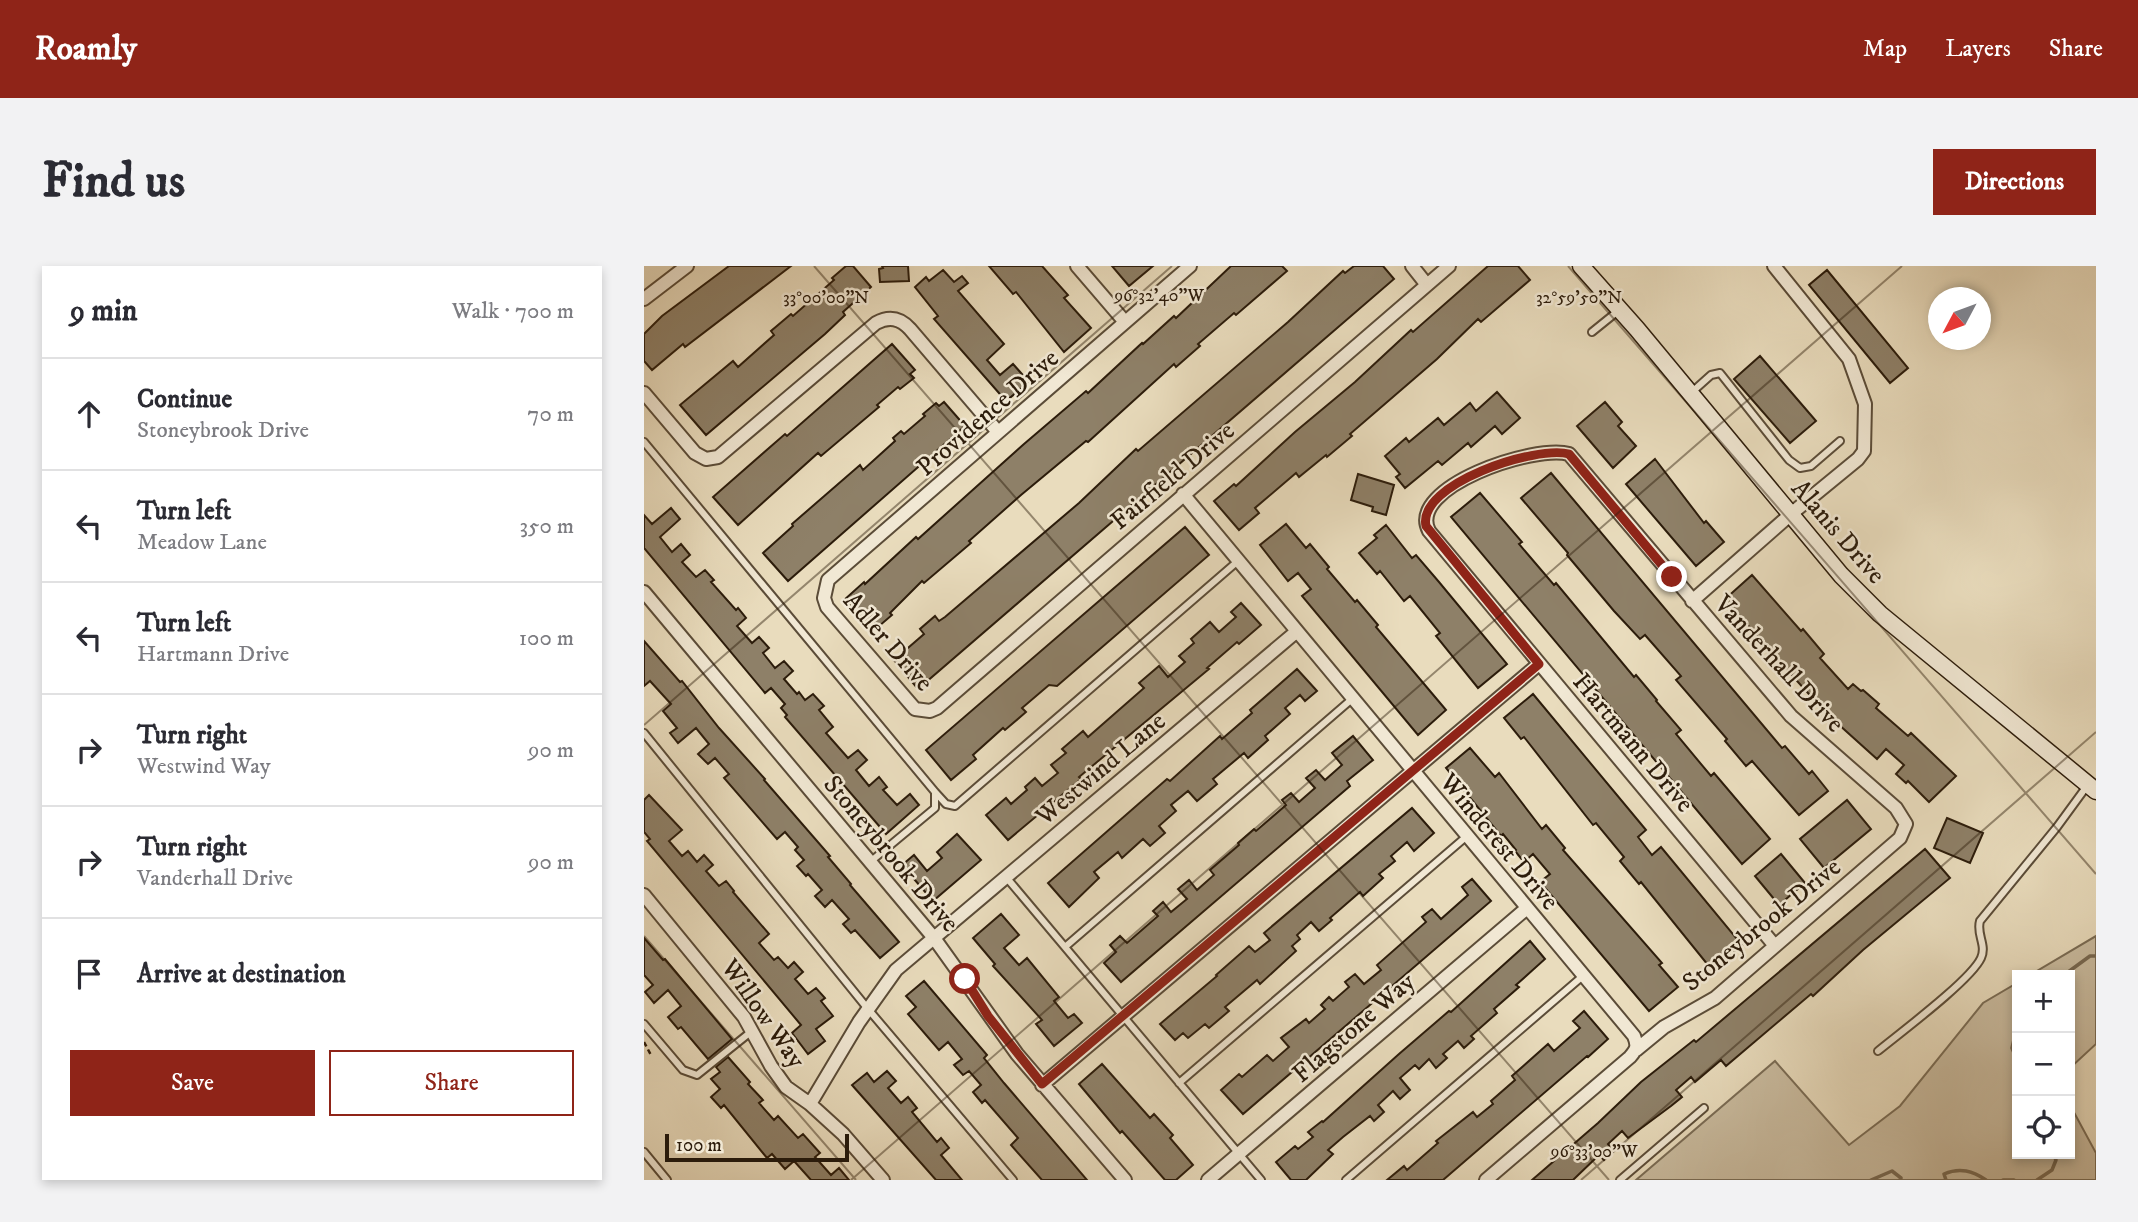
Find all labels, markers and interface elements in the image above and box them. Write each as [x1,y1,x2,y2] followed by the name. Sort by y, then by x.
[35,29,137,70] text: Roamly
[1863,34,1907,64] text: Map
[1945,34,2011,64] text: Layers
[2049,34,2103,64] text: Share
[1933,149,2096,215] button: Directions
[42,151,185,213] text: Find us
[1113,285,1204,307] text: 96°32'40"W
[783,287,869,309] text: 33°00'00"N
[1536,287,1622,309] text: 32°59'50"N
[1928,287,1991,350] north arrow
[70,293,137,330] text: 9 min
[452,297,574,326] text: Walk · 700 m
[910,342,1066,484] street label: Providence Drive
[137,383,232,416] text: Continue
[70,395,108,433] icon: ahead
[527,400,574,429] text: 70 m
[1104,415,1242,538] street label: Fairfield Drive
[137,416,309,445] text: Stoneybrook Drive
[1783,473,1892,591] street label: Alanis Drive
[137,495,231,528] text: Turn left
[70,507,108,545] icon: left
[519,512,574,541] text: 350 m
[137,528,267,557] text: Meadow Lane
[1656,561,1687,592] route end
[836,585,940,699] street label: Adler Drive
[1706,588,1851,740] street label: Vanderhall Drive
[137,607,231,640] text: Turn left
[70,619,108,657] icon: left
[519,624,574,653] text: 100 m
[137,640,289,669] text: Hartmann Drive
[1565,666,1701,819] street label: Hartmann Drive
[1028,705,1173,834] street label: Westwind Lane
[137,719,247,752] text: Turn right
[70,731,108,769] icon: right
[528,736,574,765] text: 90 m
[137,752,271,781] text: Westwind Way
[1431,766,1566,917] street label: Windcrest Drive
[816,769,966,939] street label: Stoneybrook Drive
[137,831,247,864] text: Turn right
[70,843,108,881] icon: right
[528,848,574,877] text: 90 m
[1676,851,1848,999] street label: Stoneybrook Drive
[137,864,293,893] text: Vanderhall Drive
[712,952,813,1076] street label: Willow Way
[70,955,108,993] icon: arrive
[137,958,346,991] text: Arrive at destination
[949,963,980,994] route start
[1286,965,1423,1091] street label: Flagstone Way
[2012,970,2075,1159] map controls
[2012,970,2075,1033] button: +
[2012,1033,2075,1096] button: −
[70,1050,315,1116] button: Save
[329,1050,574,1116] button: Share
[2012,1096,2075,1159] button: locate
[665,1131,849,1163] scale bar
[676,1134,722,1157] text: 100 m
[1550,1141,1638,1163] text: 96°33'00"W

